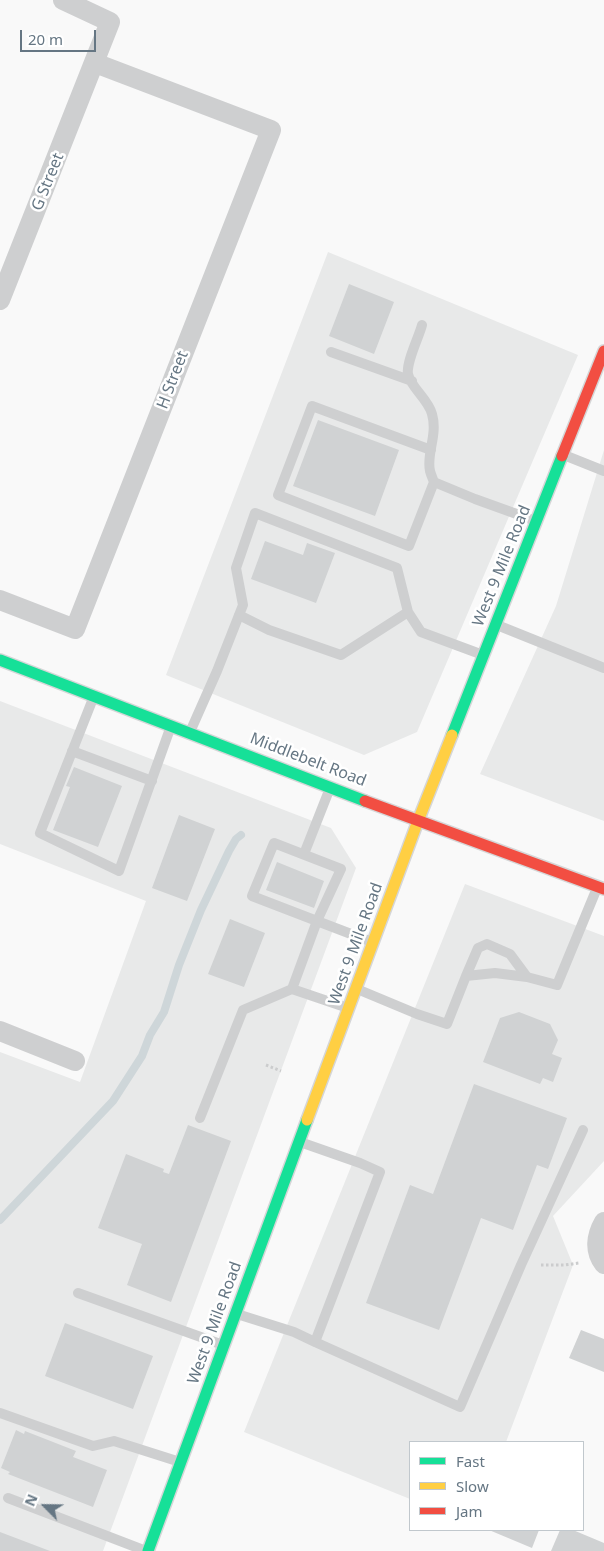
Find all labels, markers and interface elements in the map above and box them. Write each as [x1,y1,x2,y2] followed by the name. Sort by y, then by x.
[22,20,99,52] scale bar
[28,29,63,49] text: 20 m
[28,150,68,214] street label: G Street
[153,348,193,412] street label: H Street
[469,503,535,629] street label: West 9 Mile Road
[247,729,369,791] street label: Middlebelt Road
[325,880,387,1008] street label: West 9 Mile Road
[184,1259,246,1387] street label: West 9 Mile Road
[409,1441,584,1531] legend
[456,1451,485,1471] text: Fast
[456,1476,489,1496] text: Slow
[20,1481,70,1531] north arrow
[20,1491,42,1509] text: N
[456,1501,483,1521] text: Jam

